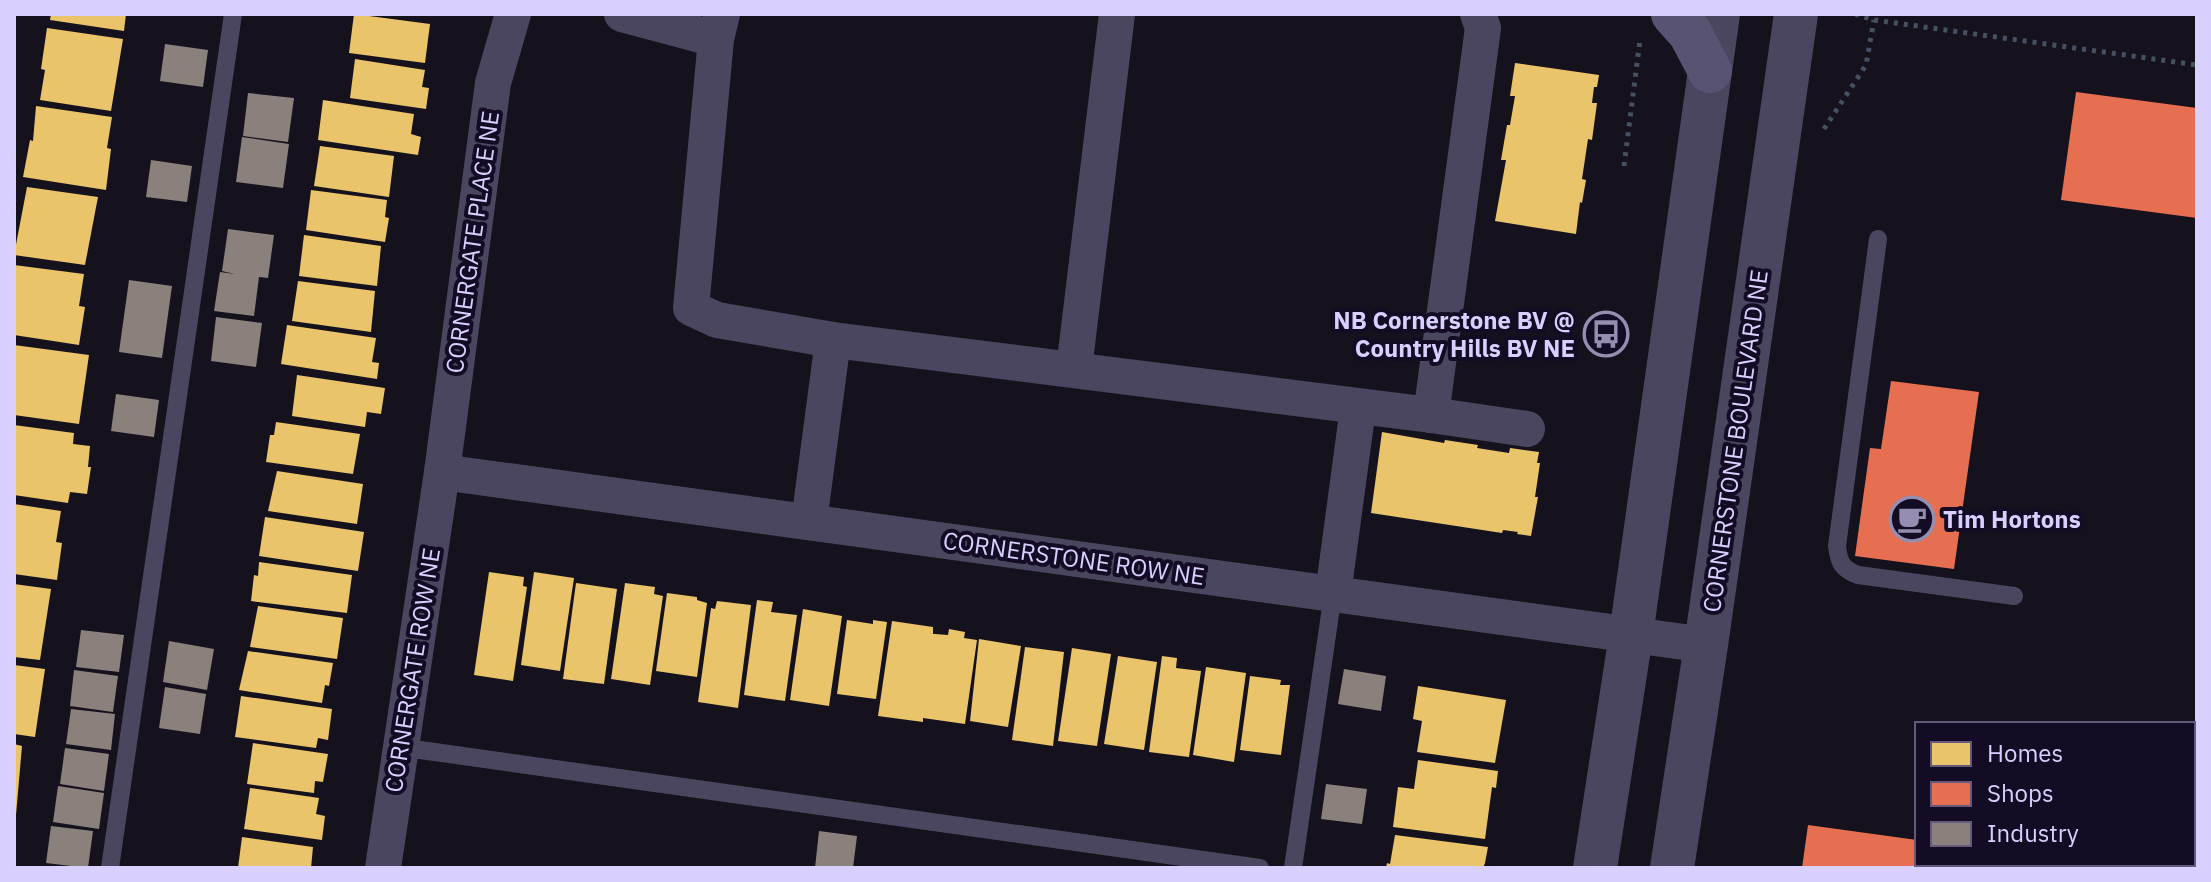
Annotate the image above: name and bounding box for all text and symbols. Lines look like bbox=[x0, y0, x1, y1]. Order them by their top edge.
street label: CORNERGATE PLACE NE bbox=[438, 109, 506, 375]
street label: CORNERSTONE BOULEVARD NE bbox=[1695, 268, 1775, 614]
place label: NB Cornerstone BV @ Country Hills BV NE bbox=[1333, 304, 1575, 364]
bus stop icon: NB Cornerstone BV @ Country Hills BV NE bbox=[1582, 310, 1630, 358]
cafe icon: Tim Hortons bbox=[1888, 495, 1936, 543]
place label: Tim Hortons bbox=[1943, 503, 2081, 535]
street label: CORNERSTONE ROW NE bbox=[941, 524, 1207, 592]
street label: CORNERGATE ROW NE bbox=[377, 545, 447, 795]
legend bbox=[1915, 722, 2195, 866]
text: Homes bbox=[1987, 737, 2063, 769]
text: Shops bbox=[1987, 777, 2054, 809]
text: Industry bbox=[1987, 817, 2079, 849]

